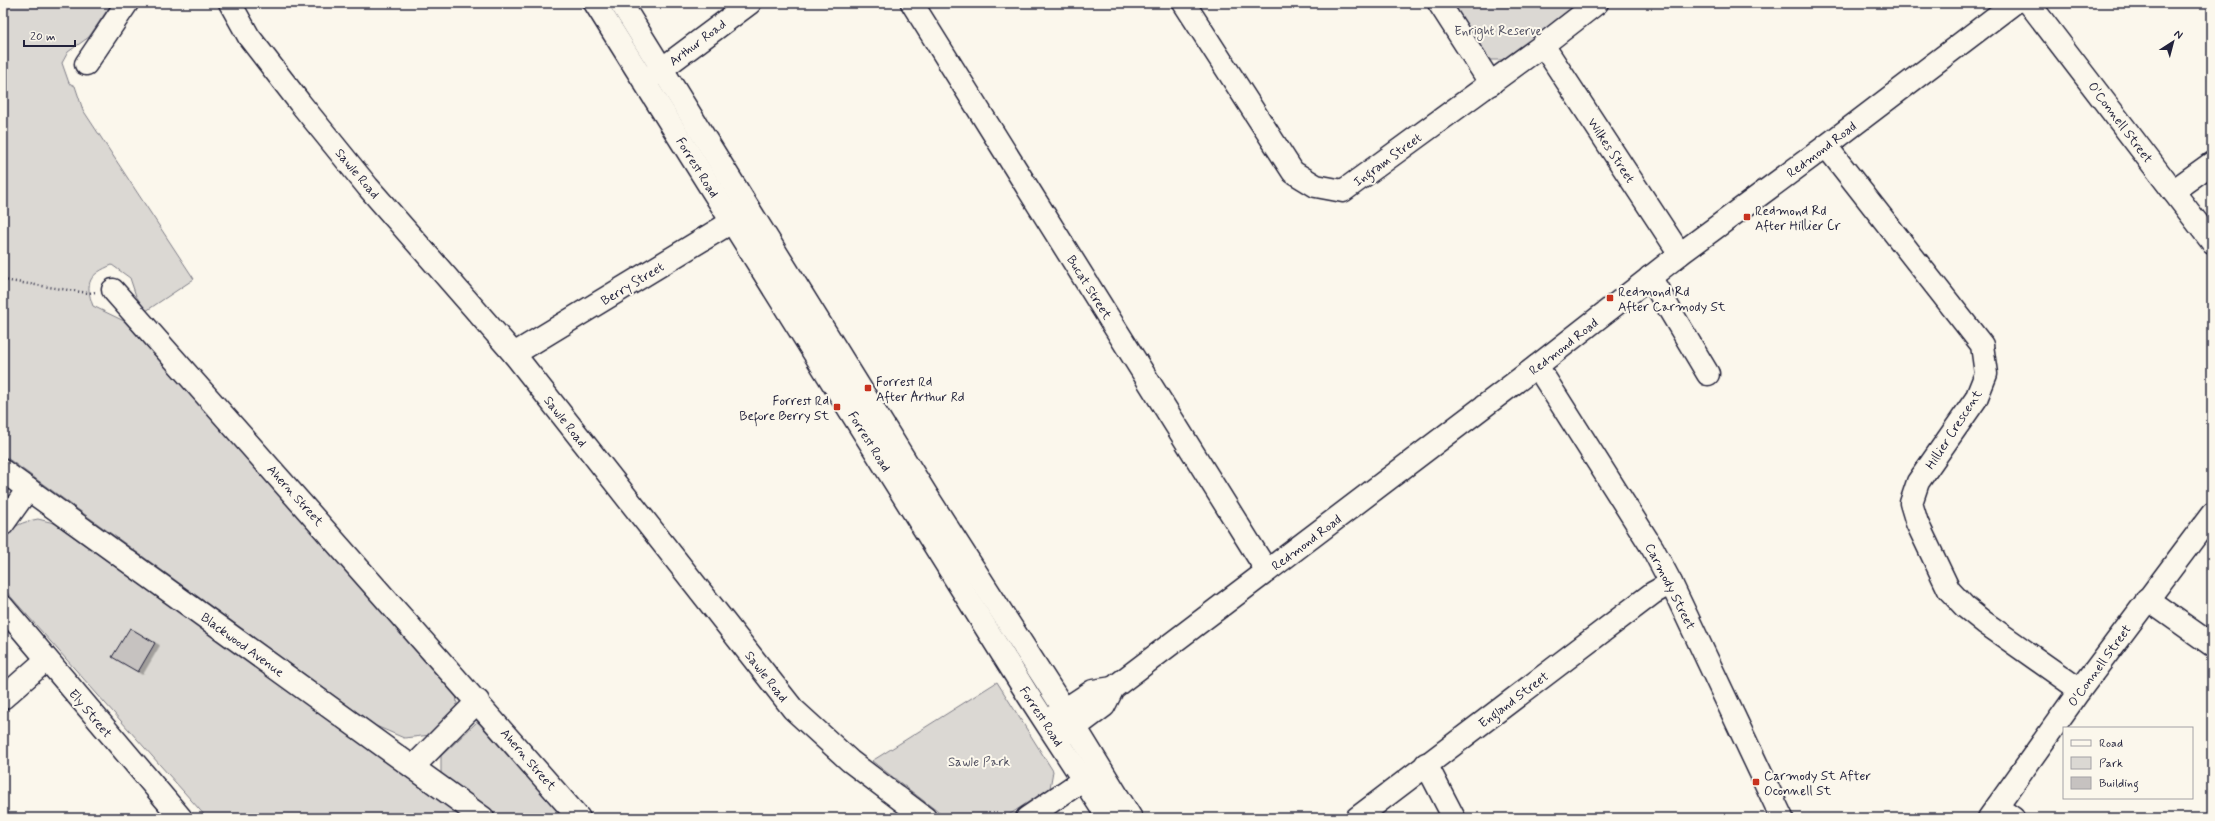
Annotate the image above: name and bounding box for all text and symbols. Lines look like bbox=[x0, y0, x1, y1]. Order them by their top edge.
street label: Arthur Road bbox=[666, 16, 730, 70]
scale bar bbox=[24, 22, 75, 48]
north arrow bbox=[2153, 22, 2193, 62]
park label: Enright Reserve bbox=[1454, 23, 1542, 41]
text: N bbox=[2171, 27, 2185, 43]
text: 20 m bbox=[30, 29, 56, 45]
street label: O'Connell Street bbox=[2084, 79, 2156, 167]
street label: Wilkes Street bbox=[1583, 115, 1638, 187]
street label: Redmond Road bbox=[1784, 118, 1860, 182]
street label: Ingram Street bbox=[1350, 130, 1427, 192]
street label: Forrest Road bbox=[671, 134, 722, 201]
street label: Sawle Road bbox=[331, 145, 383, 203]
place label: Redmond Rd After Hillier Cr bbox=[1755, 203, 1842, 235]
marker: Redmond Rd After Hillier Cr bbox=[1742, 212, 1752, 222]
street label: Bucat Street bbox=[1062, 252, 1115, 323]
street label: Berry Street bbox=[598, 259, 668, 310]
place label: Redmond Rd After Carmody St bbox=[1618, 284, 1726, 316]
marker: Redmond Rd After Carmody St bbox=[1605, 293, 1615, 303]
street label: Redmond Road bbox=[1526, 315, 1602, 380]
place label: Forrest Rd After Arthur Rd bbox=[876, 374, 965, 406]
marker: Forrest Rd After Arthur Rd bbox=[863, 383, 873, 393]
street label: Hillier Crescent bbox=[1922, 386, 1987, 473]
street label: Sawle Road bbox=[539, 393, 590, 451]
place label: Forrest Rd Before Berry St bbox=[739, 393, 829, 427]
marker: Forrest Rd Before Berry St bbox=[832, 402, 842, 412]
street label: Forrest Road bbox=[843, 408, 894, 475]
street label: Ahern Street bbox=[263, 462, 327, 530]
street label: Redmond Road bbox=[1269, 511, 1345, 575]
street label: Carmody Street bbox=[1641, 541, 1699, 633]
street label: Blackwood Avenue bbox=[197, 609, 287, 681]
street label: O'Connell Street bbox=[2065, 621, 2136, 710]
street label: Sawle Road bbox=[740, 648, 791, 706]
street label: England Street bbox=[1475, 668, 1554, 734]
street label: Forrest Road bbox=[1015, 684, 1066, 750]
street label: Ely Street bbox=[64, 686, 115, 742]
street label: Ahern Street bbox=[496, 725, 560, 795]
legend bbox=[2063, 727, 2193, 799]
text: Road bbox=[2099, 736, 2123, 752]
park label: Sawle Park bbox=[948, 754, 1011, 771]
text: Park bbox=[2099, 756, 2123, 772]
place label: Carmody St After Oconnell St bbox=[1764, 768, 1871, 800]
text: Building bbox=[2099, 776, 2139, 793]
marker: Carmody St After Oconnell St bbox=[1751, 777, 1761, 787]

